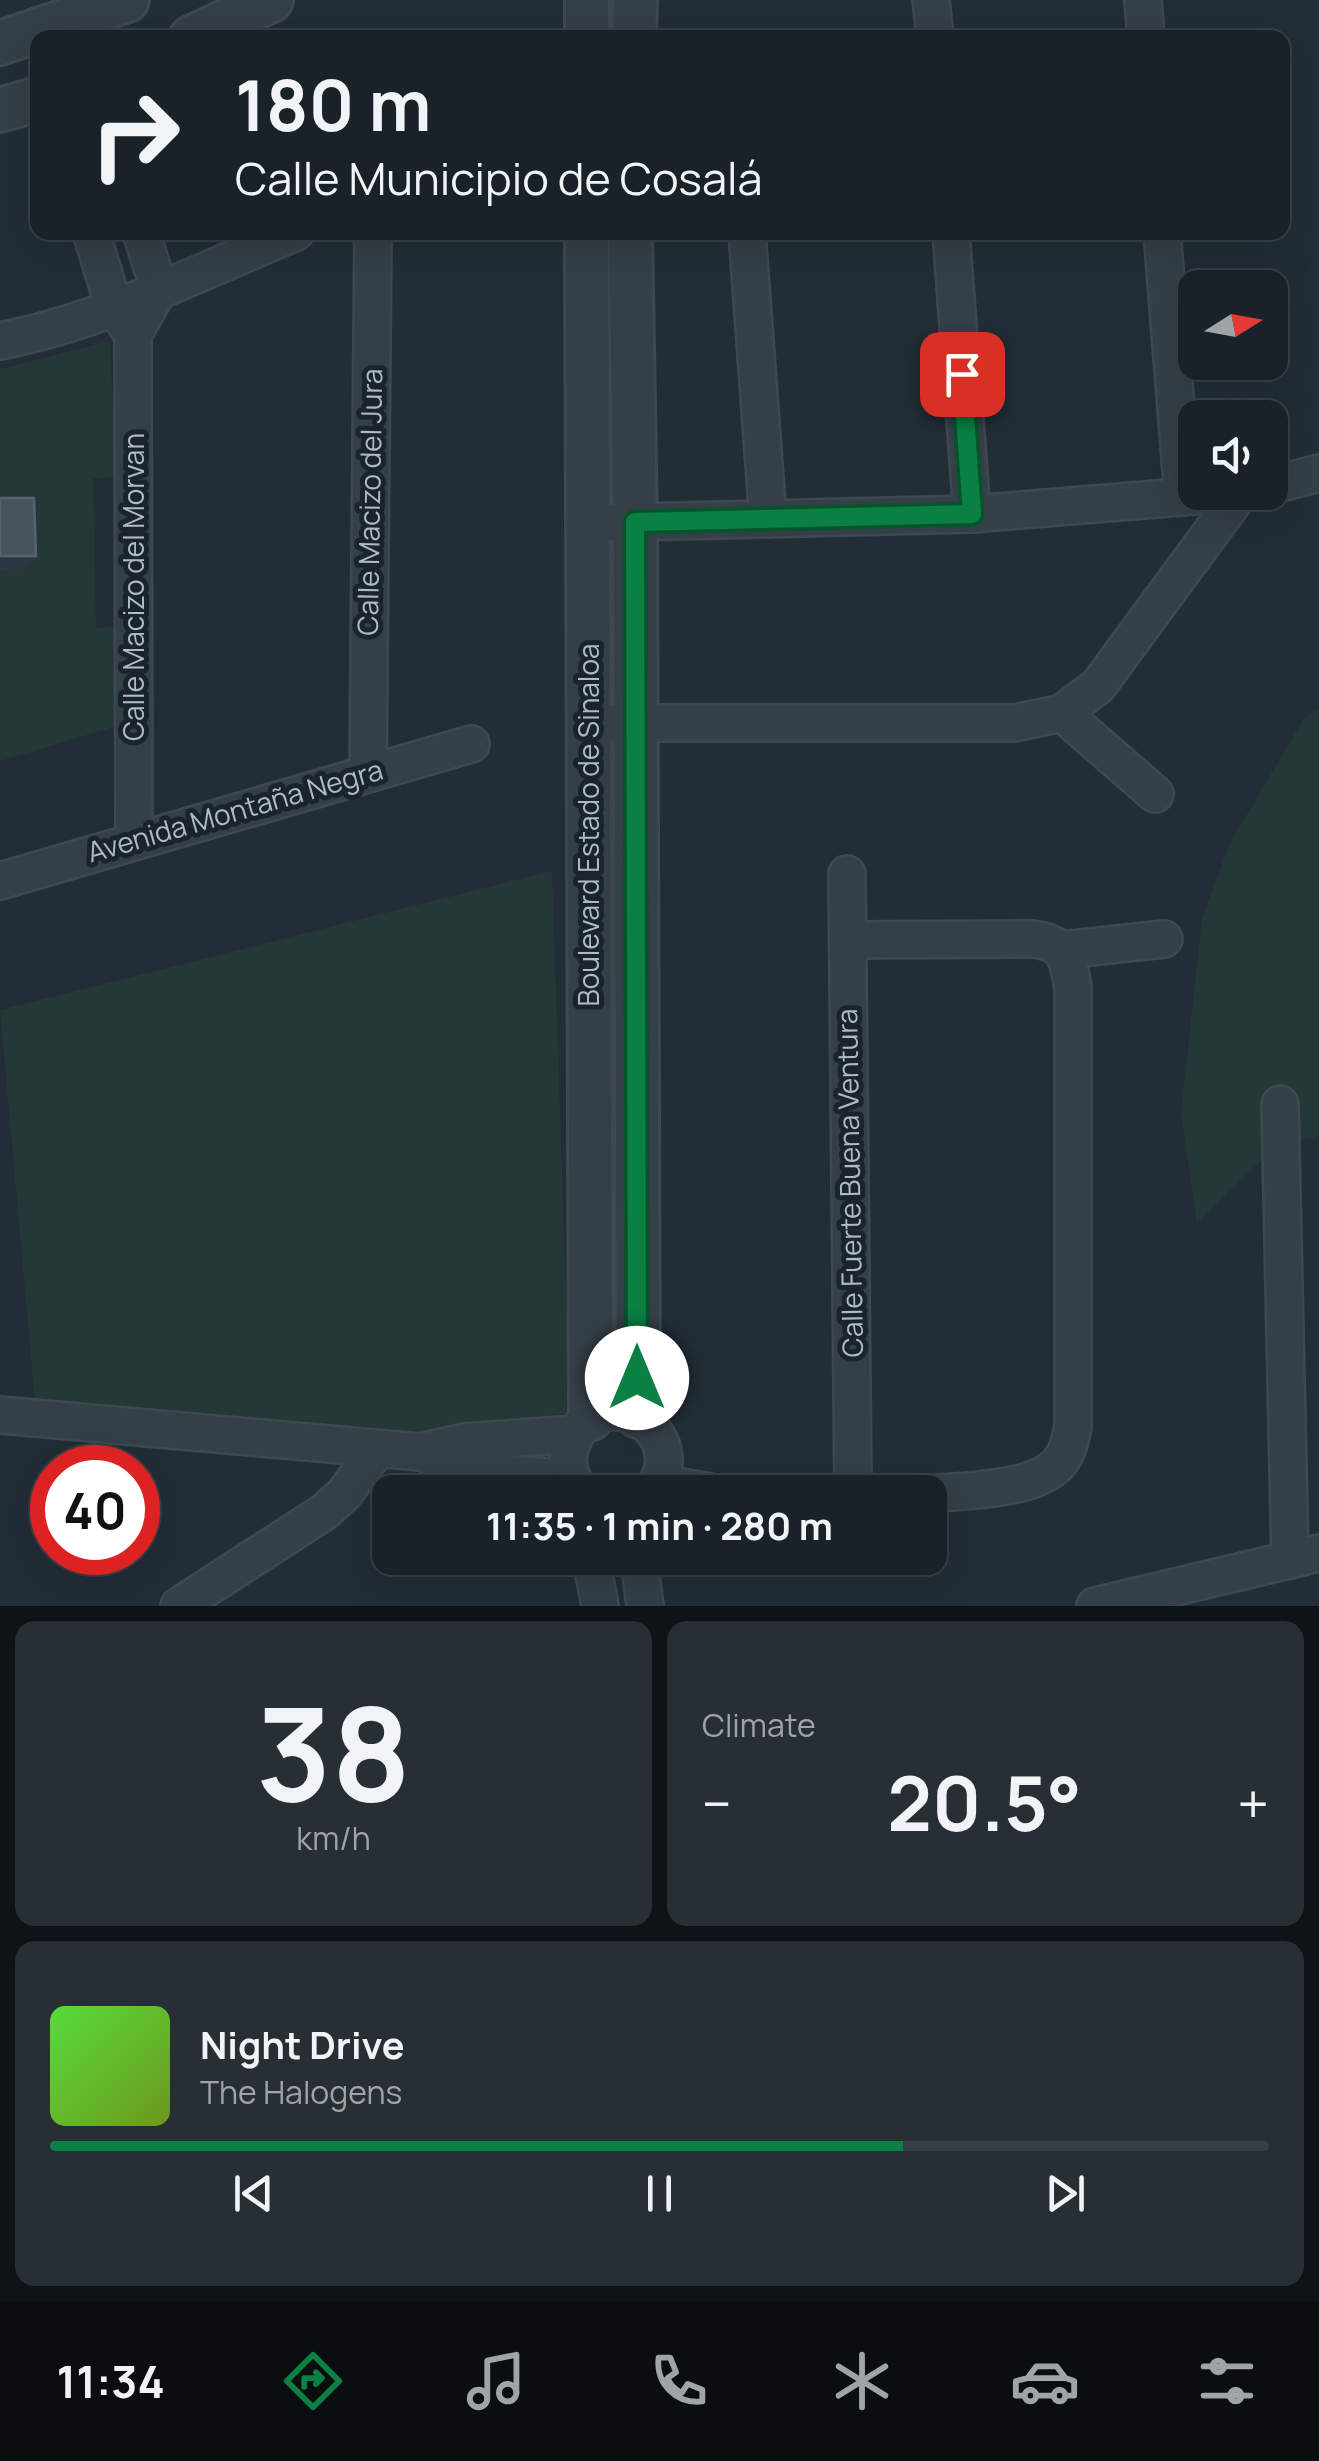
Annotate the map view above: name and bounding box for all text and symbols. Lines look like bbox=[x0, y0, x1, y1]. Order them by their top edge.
text: 180 m bbox=[235, 56, 432, 152]
icon: right bbox=[70, 70, 200, 200]
text: Calle Municipio de Cosalá bbox=[235, 147, 763, 209]
north arrow bbox=[1178, 270, 1288, 380]
map controls bbox=[1178, 270, 1288, 510]
pin bbox=[920, 332, 1005, 417]
icon: arrive bbox=[935, 347, 990, 402]
street label: Calle Macizo del Jura bbox=[348, 368, 390, 636]
button: sound bbox=[1178, 400, 1288, 510]
street label: Calle Macizo del Morvan bbox=[114, 433, 152, 741]
street label: Boulevard Estado de Sinaloa bbox=[569, 643, 607, 1007]
street label: Avenida Montaña Negra bbox=[83, 750, 387, 870]
street label: Calle Fuerte Buena Ventura bbox=[827, 1008, 871, 1358]
position arrow bbox=[585, 1326, 689, 1430]
speed limit sign: 40 bbox=[30, 1445, 160, 1575]
text: 11:35 · 1 min · 280 m bbox=[486, 1499, 833, 1551]
text: 38 bbox=[256, 1662, 411, 1840]
text: Climate bbox=[702, 1703, 816, 1747]
text: 20.5° bbox=[887, 1751, 1082, 1854]
text: − bbox=[702, 1765, 732, 1841]
text: + bbox=[1237, 1765, 1269, 1841]
text: km/h bbox=[296, 1816, 371, 1860]
text: Night Drive bbox=[200, 2018, 405, 2070]
text: The Halogens bbox=[200, 2070, 402, 2114]
icon: previous bbox=[226, 2166, 281, 2221]
icon: pause bbox=[632, 2166, 687, 2221]
icon: next bbox=[1038, 2166, 1093, 2221]
icon: directions bbox=[278, 2346, 348, 2416]
icon: music bbox=[461, 2346, 531, 2416]
icon: phone bbox=[644, 2346, 714, 2416]
icon: climate bbox=[827, 2346, 897, 2416]
icon: car bbox=[1010, 2346, 1080, 2416]
icon: filters bbox=[1192, 2346, 1262, 2416]
text: 11:34 bbox=[56, 2350, 165, 2412]

